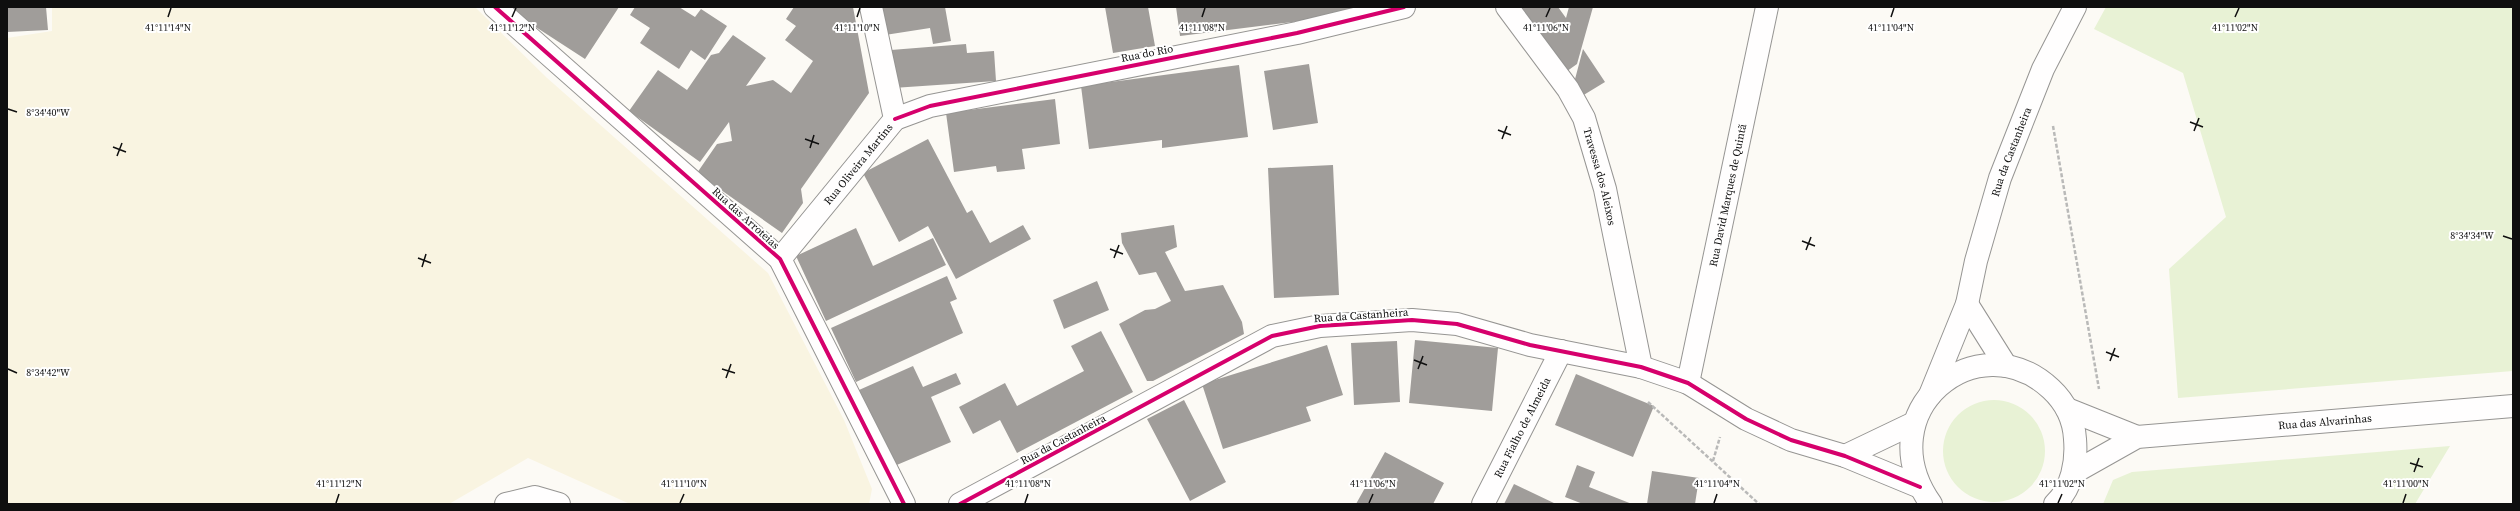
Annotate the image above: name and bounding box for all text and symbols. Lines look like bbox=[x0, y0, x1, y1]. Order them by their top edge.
text: 41°11'14"N bbox=[145, 21, 191, 34]
text: 41°11'12"N bbox=[489, 21, 535, 34]
text: 41°11'10"N bbox=[834, 21, 880, 34]
text: 41°11'08"N bbox=[1179, 21, 1225, 34]
text: 41°11'06"N bbox=[1523, 21, 1569, 34]
text: 41°11'04"N bbox=[1868, 21, 1914, 34]
text: 41°11'02"N bbox=[2212, 21, 2258, 34]
street label: Rua do Rio bbox=[1120, 41, 1175, 66]
street label: Rua da Castanheira bbox=[1988, 105, 2035, 198]
text: 8°34'40"W bbox=[26, 106, 70, 119]
street label: Rua Oliveira Martins bbox=[821, 120, 897, 208]
street label: Rua David Marques de Quintã bbox=[1706, 122, 1750, 268]
street label: Travessa dos Aleixos bbox=[1579, 126, 1619, 227]
street label: Rua das Arroteias bbox=[709, 184, 783, 253]
text: 8°34'34"W bbox=[2450, 229, 2494, 242]
street label: Rua da Castanheira bbox=[1313, 305, 1409, 326]
text: 8°34'42"W bbox=[26, 366, 70, 379]
street label: Rua Fialho de Almeida bbox=[1491, 374, 1555, 480]
street label: Rua da Castanheira bbox=[1018, 410, 1109, 468]
street label: Rua das Alvarinhas bbox=[2278, 411, 2373, 433]
text: 41°11'12"N bbox=[316, 477, 362, 490]
text: 41°11'10"N bbox=[661, 477, 707, 490]
text: 41°11'08"N bbox=[1005, 477, 1051, 490]
text: 41°11'06"N bbox=[1350, 477, 1396, 490]
text: 41°11'04"N bbox=[1694, 477, 1740, 490]
text: 41°11'02"N bbox=[2039, 477, 2085, 490]
text: 41°11'00"N bbox=[2383, 477, 2429, 490]

